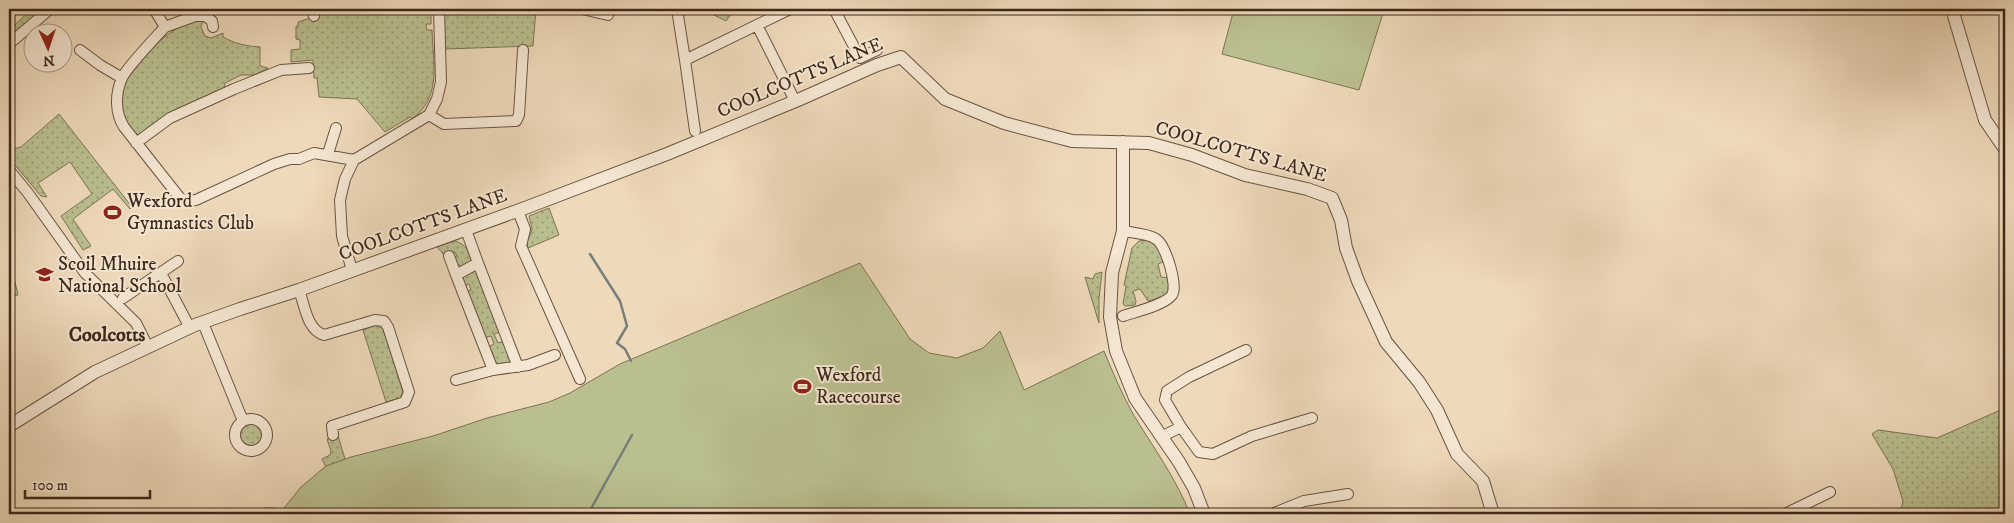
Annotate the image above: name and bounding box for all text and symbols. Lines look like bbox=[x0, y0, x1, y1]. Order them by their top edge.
north arrow bbox=[22, 22, 72, 72]
street label: COOLCOTTS LANE bbox=[714, 33, 886, 123]
text: N bbox=[42, 51, 55, 69]
street label: COOLCOTTS LANE bbox=[1153, 116, 1329, 188]
street label: COOLCOTTS LANE bbox=[336, 184, 510, 266]
place label: Wexford Gymnastics Club bbox=[126, 190, 254, 235]
sports icon: Wexford Gymnastics Club bbox=[103, 202, 123, 222]
place label: Scoil Mhuire National School bbox=[58, 253, 182, 298]
school or university icon: Scoil Mhuire National School bbox=[34, 265, 54, 285]
district label: Coolcotts bbox=[69, 323, 146, 348]
place label: Wexford Racecourse bbox=[815, 364, 901, 409]
sports icon: Wexford Racecourse bbox=[792, 376, 812, 396]
scale bar bbox=[25, 468, 150, 500]
text: 100 m bbox=[32, 476, 68, 495]

